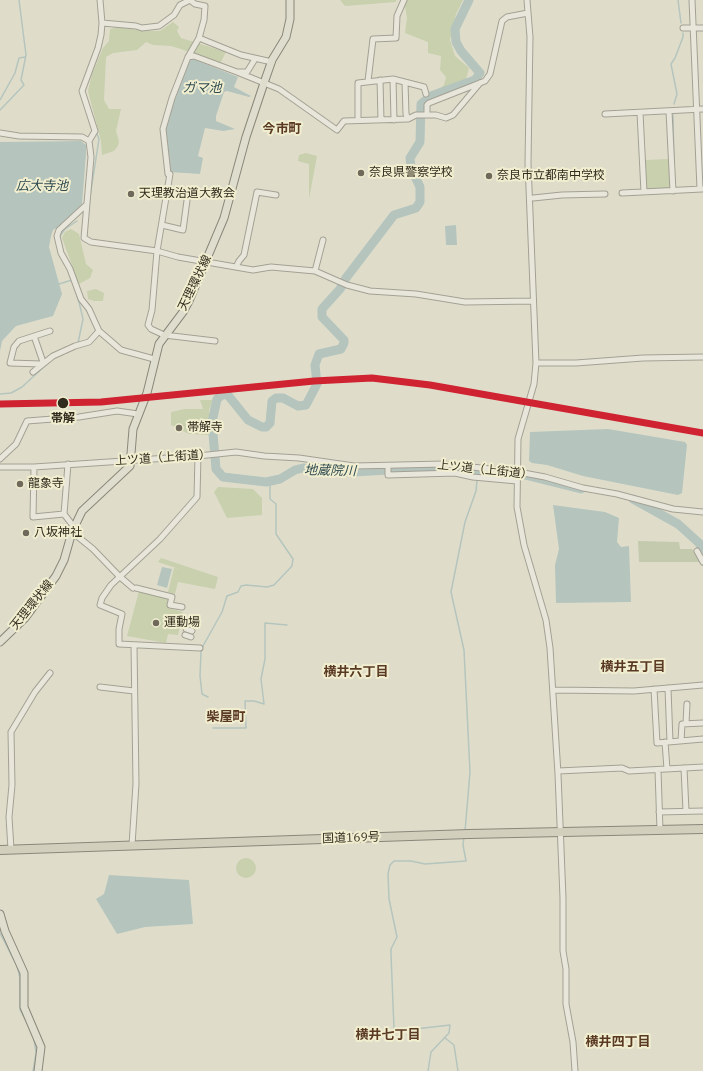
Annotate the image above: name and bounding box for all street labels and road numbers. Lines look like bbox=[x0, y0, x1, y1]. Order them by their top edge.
street label: 天理環状線 bbox=[175, 253, 215, 313]
street label: 上ツ道（上街道） bbox=[115, 447, 211, 469]
street label: 上ツ道（上街道） bbox=[437, 458, 533, 482]
street label: 天理環状線 bbox=[8, 577, 56, 633]
street label: 国道169号 bbox=[322, 830, 380, 846]

